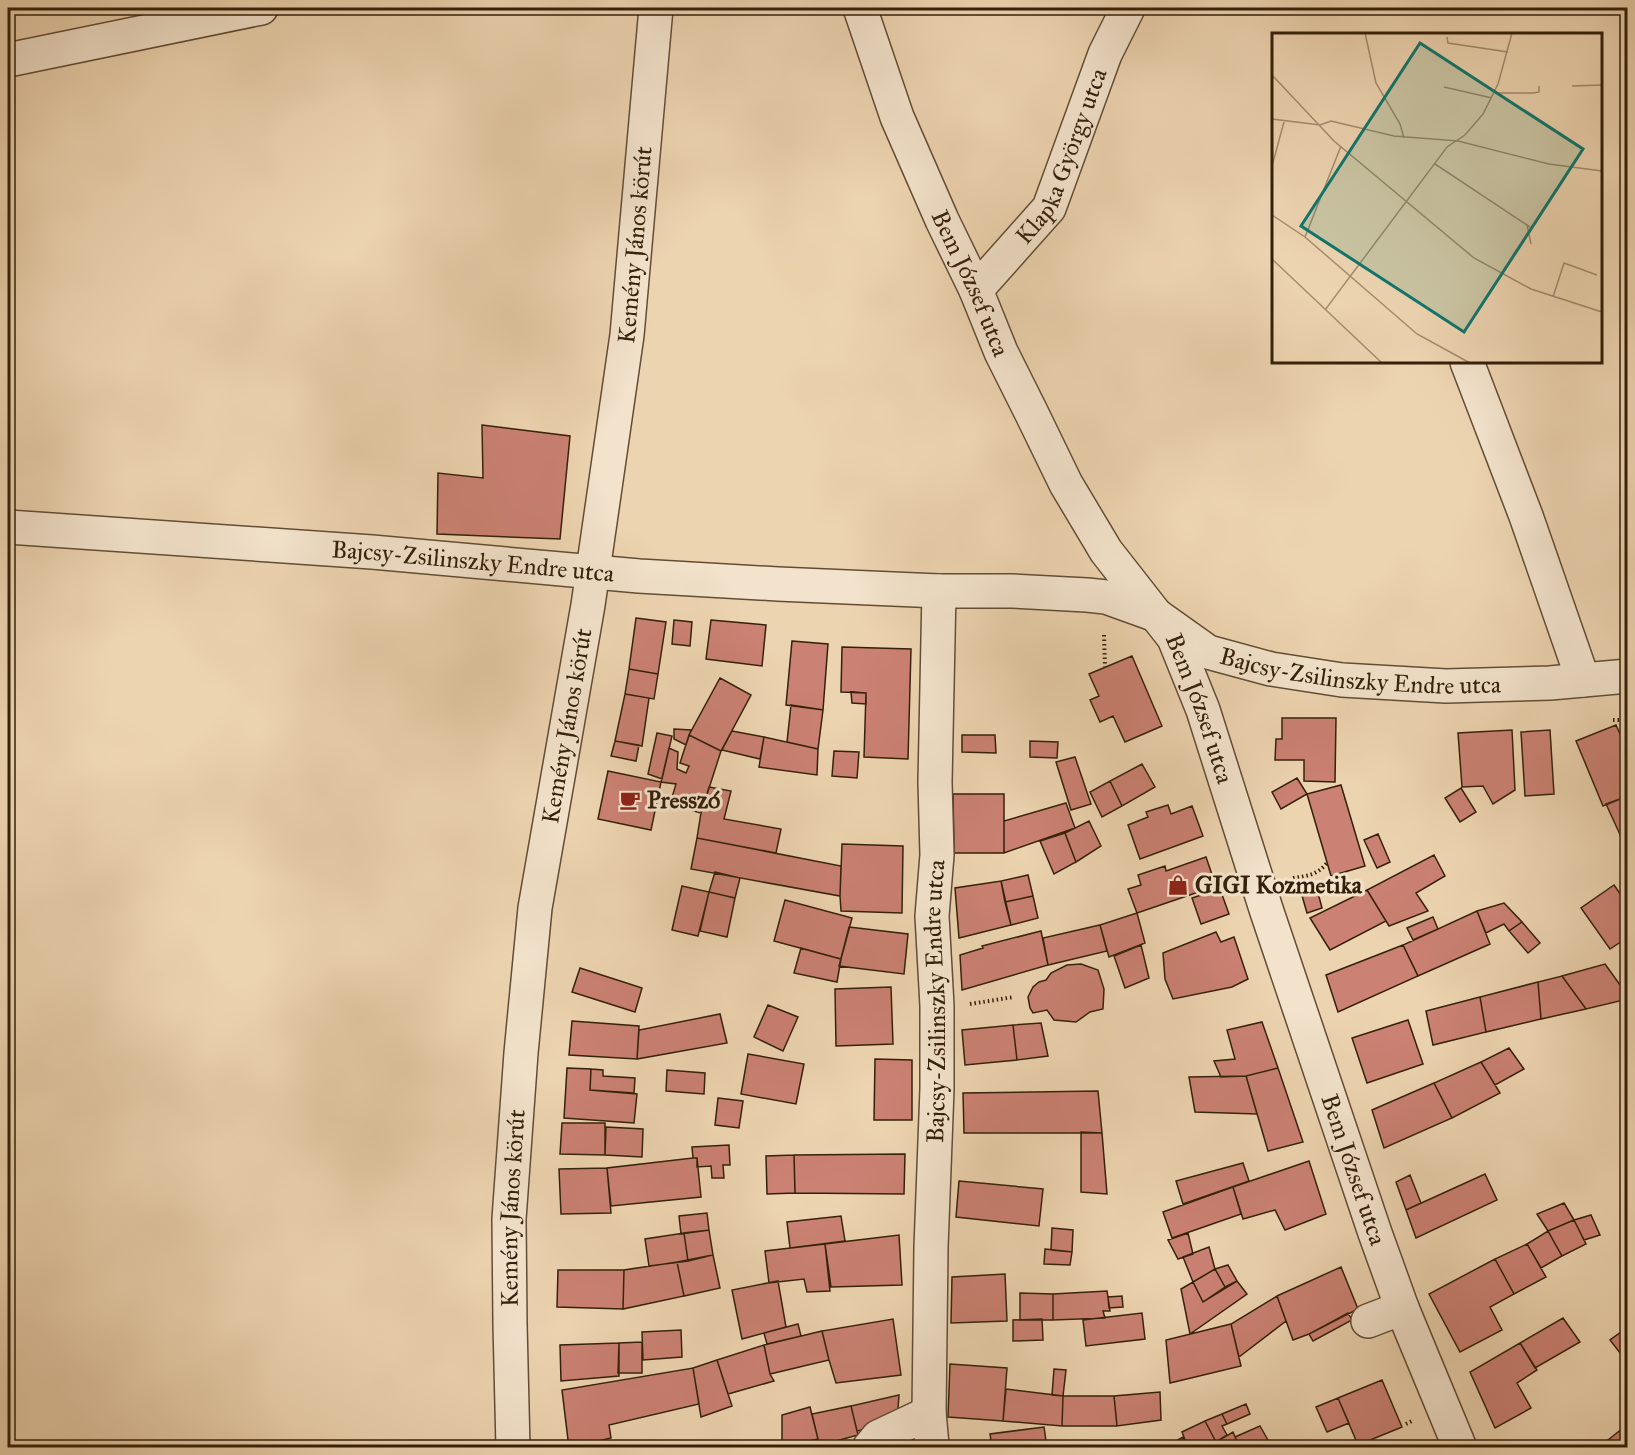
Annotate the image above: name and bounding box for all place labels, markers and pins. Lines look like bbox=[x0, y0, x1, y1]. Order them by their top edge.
place label: Presszó bbox=[647, 785, 720, 815]
cafe icon: Presszó bbox=[618, 788, 642, 812]
place label: GIGI Kozmetika bbox=[1195, 870, 1363, 900]
shop icon: GIGI Kozmetika bbox=[1166, 873, 1190, 897]

